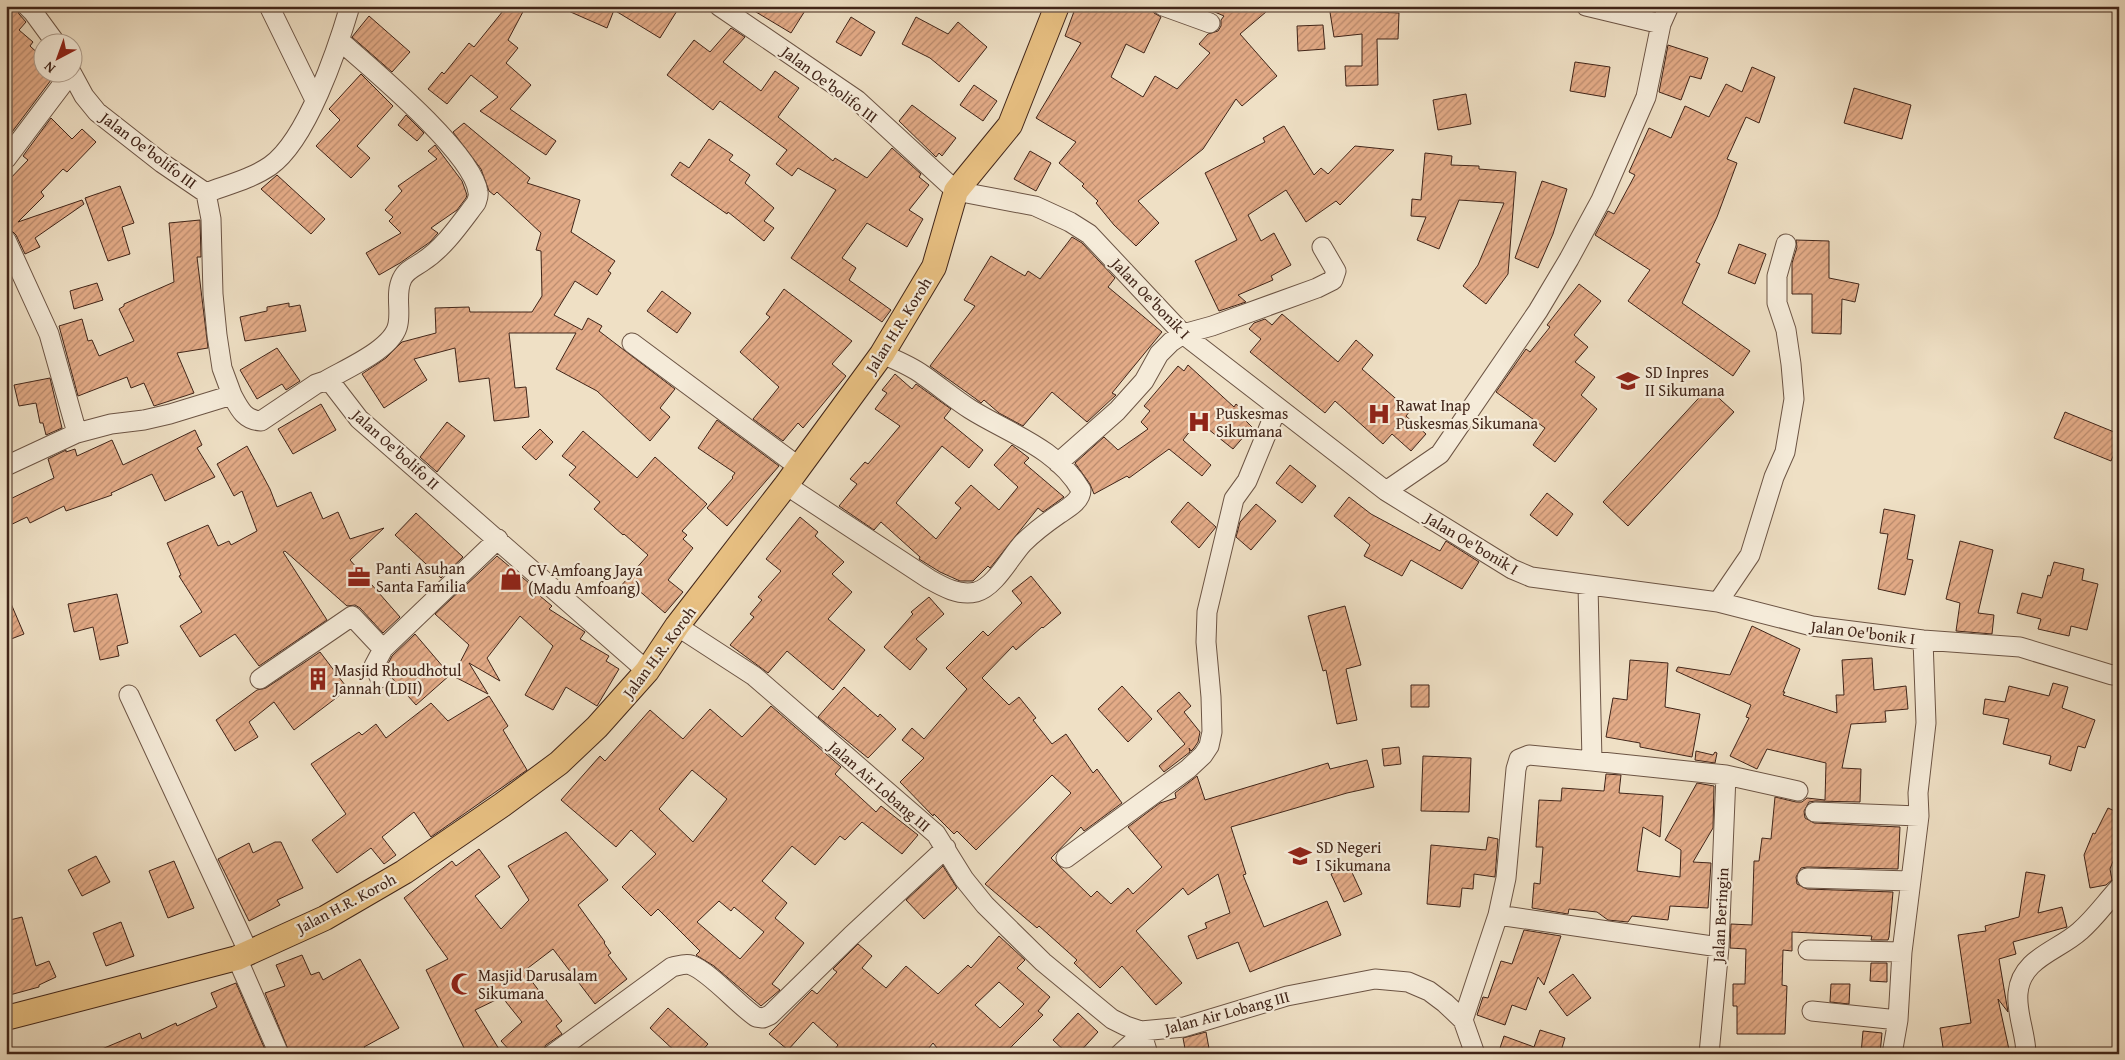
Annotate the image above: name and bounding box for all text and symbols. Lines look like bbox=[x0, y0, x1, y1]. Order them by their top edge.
north arrow bbox=[32, 32, 82, 82]
street label: Jalan Oe'bolifo III bbox=[775, 38, 883, 128]
text: N bbox=[39, 57, 60, 78]
street label: Jalan Oe'bolifo III bbox=[94, 104, 202, 194]
street label: Jalan Oe'bonik I bbox=[1105, 250, 1196, 344]
street label: Jalan H.R. Koroh bbox=[858, 272, 937, 379]
place label: SD Inpres II Sikumana bbox=[1645, 360, 1725, 402]
school or university icon: SD Inpres II Sikumana bbox=[1615, 368, 1641, 394]
place label: Rawat Inap Puskesmas Sikumana bbox=[1396, 393, 1538, 435]
place label: Puskesmas Sikumana bbox=[1216, 401, 1288, 443]
hospital icon: Rawat Inap Puskesmas Sikumana bbox=[1366, 401, 1392, 427]
street label: Jalan Oe'bolifo II bbox=[345, 402, 445, 495]
hospital icon: Puskesmas Sikumana bbox=[1186, 409, 1212, 435]
street label: Jalan Oe'bonik I bbox=[1419, 505, 1523, 580]
place label: Panti Asuhan Santa Familia bbox=[376, 556, 466, 598]
place label: CV Amfoang Jaya (Madu Amfoang) bbox=[528, 558, 643, 600]
office icon: Panti Asuhan Santa Familia bbox=[346, 564, 372, 590]
shop icon: CV Amfoang Jaya (Madu Amfoang) bbox=[498, 566, 524, 592]
street label: Jalan H.R. Koroh bbox=[615, 601, 702, 705]
street label: Jalan Oe'bonik I bbox=[1807, 613, 1917, 650]
place label: Masjid Rhoudhotul Jannah (LDII) bbox=[332, 658, 462, 700]
building icon: Masjid Rhoudhotul Jannah (LDII) bbox=[305, 666, 331, 692]
street label: Jalan Air Lobang III bbox=[822, 733, 936, 837]
place label: SD Negeri I Sikumana bbox=[1316, 835, 1391, 877]
school or university icon: SD Negeri I Sikumana bbox=[1287, 843, 1313, 869]
street label: Jalan H.R. Koroh bbox=[290, 867, 400, 940]
street label: Jalan Beringin bbox=[1705, 867, 1734, 965]
place label: Masjid Darusalam Sikumana bbox=[478, 963, 597, 1005]
mosque icon: Masjid Darusalam Sikumana bbox=[449, 971, 475, 997]
street label: Jalan Air Lobang III bbox=[1160, 984, 1292, 1041]

